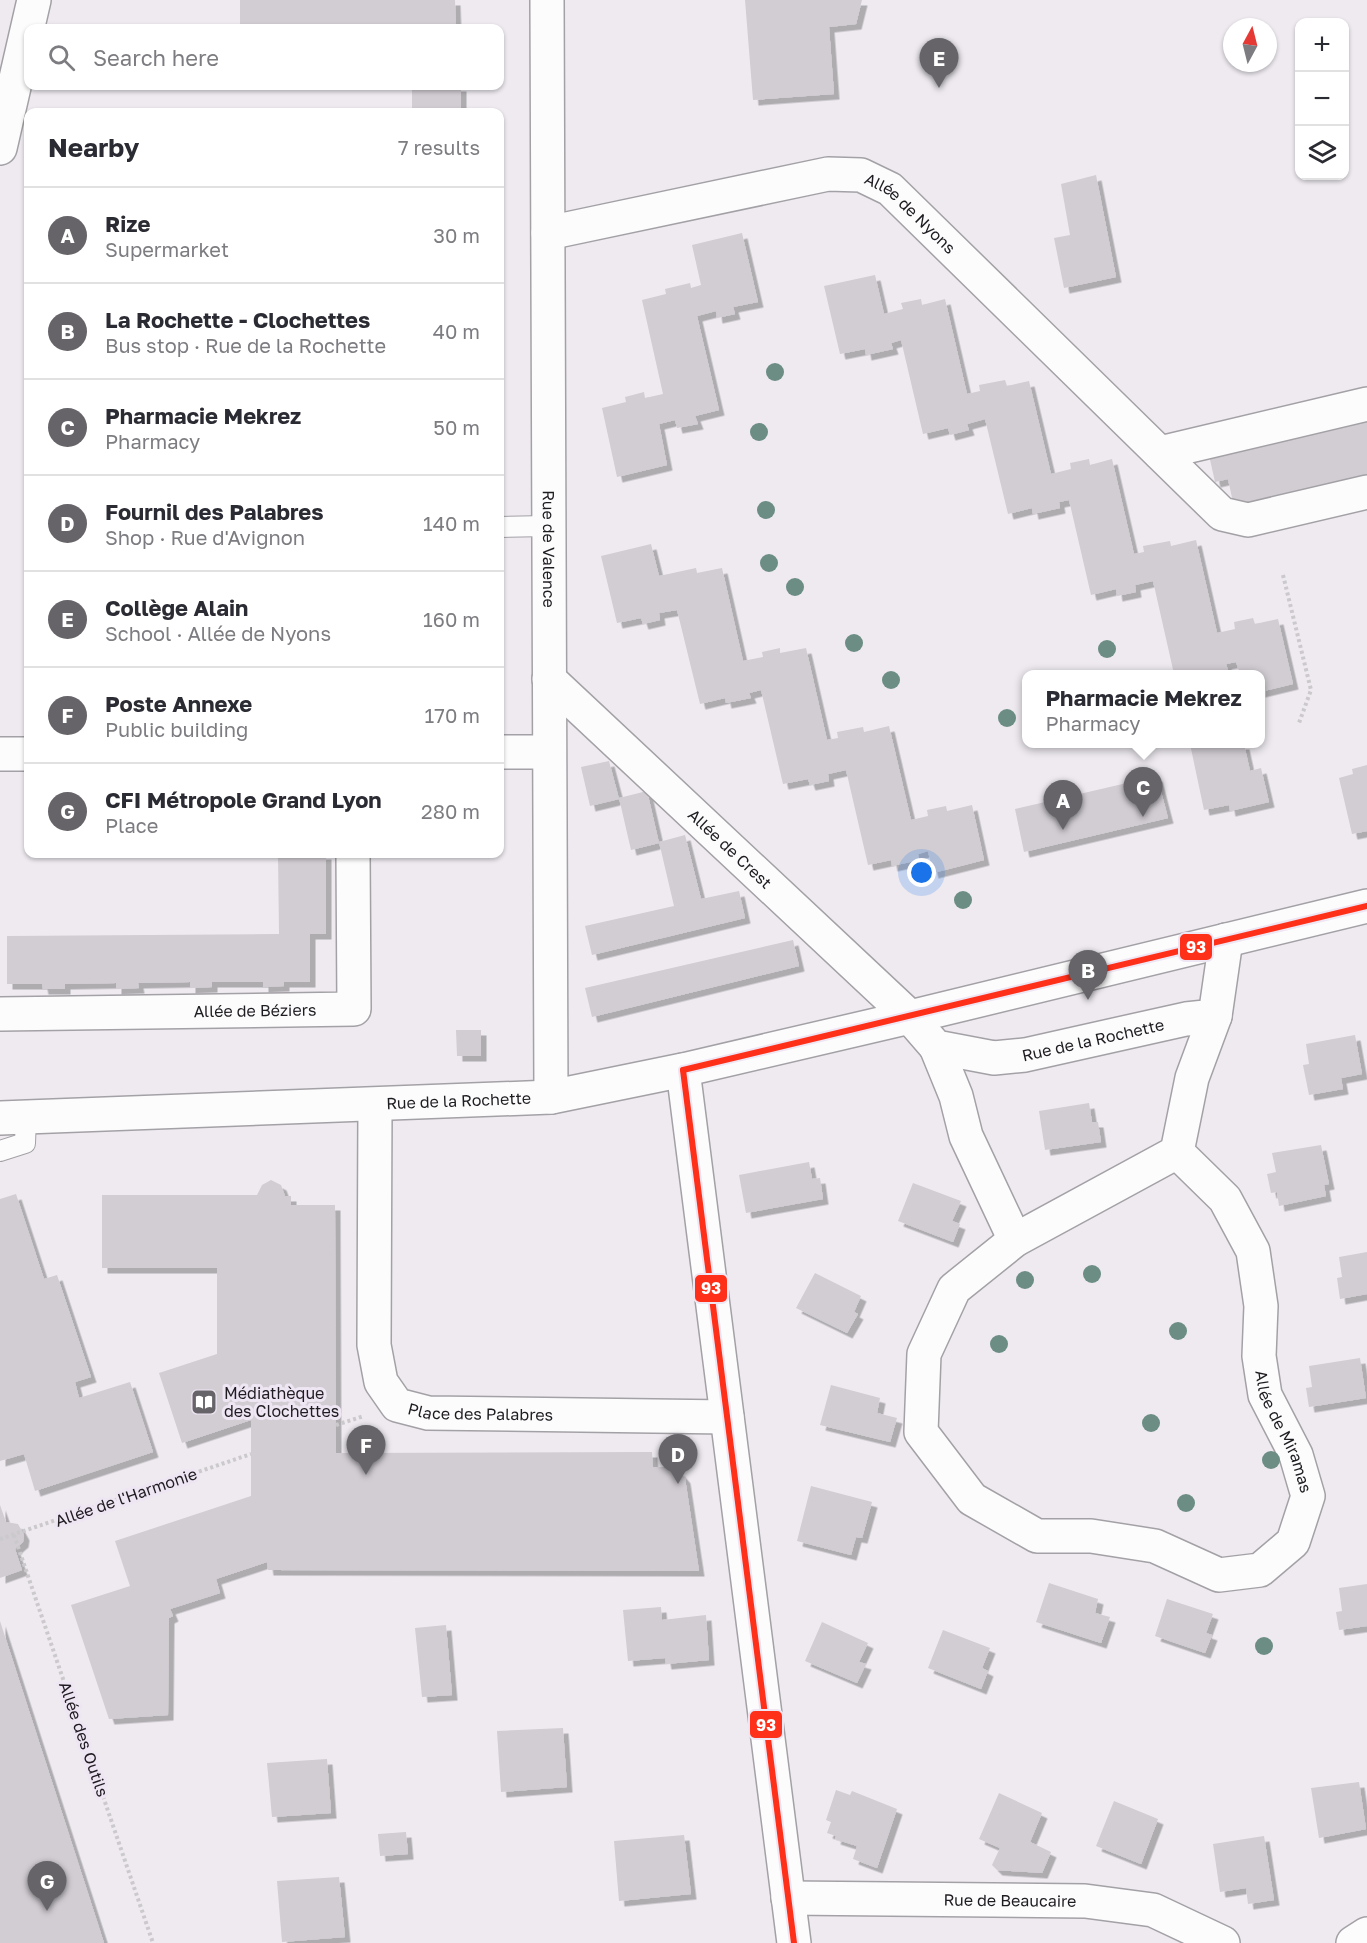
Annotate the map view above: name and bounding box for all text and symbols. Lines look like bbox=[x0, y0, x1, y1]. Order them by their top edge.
north arrow bbox=[1223, 18, 1277, 72]
map controls bbox=[1295, 18, 1349, 180]
button: + bbox=[1295, 18, 1349, 72]
search box bbox=[24, 24, 504, 90]
pin: E bbox=[920, 38, 958, 88]
icon: search bbox=[45, 41, 78, 74]
text: Search here bbox=[93, 44, 219, 71]
button: − bbox=[1295, 72, 1349, 126]
button: layers bbox=[1295, 126, 1349, 180]
text: Nearby bbox=[48, 132, 139, 163]
text: 7 results bbox=[398, 135, 480, 159]
street label: Allée de Nyons bbox=[861, 168, 960, 258]
text: Rize bbox=[105, 210, 150, 237]
text: A bbox=[60, 223, 75, 247]
text: 30 m bbox=[433, 223, 480, 247]
text: Supermarket bbox=[105, 237, 229, 261]
text: La Rochette - Clochettes bbox=[105, 306, 370, 333]
text: B bbox=[60, 319, 75, 343]
text: 40 m bbox=[433, 319, 480, 343]
text: Bus stop · Rue de la Rochette bbox=[105, 333, 386, 357]
text: Pharmacie Mekrez bbox=[105, 402, 301, 429]
text: C bbox=[60, 415, 75, 439]
text: 50 m bbox=[433, 415, 480, 439]
text: Pharmacy bbox=[105, 429, 200, 453]
street label: Rue de Valence bbox=[539, 490, 559, 608]
text: Fournil des Palabres bbox=[105, 498, 324, 525]
text: D bbox=[60, 511, 75, 535]
text: 140 m bbox=[423, 511, 480, 535]
text: Shop · Rue d'Avignon bbox=[105, 525, 305, 549]
text: Collège Alain bbox=[105, 594, 248, 621]
text: E bbox=[61, 607, 74, 631]
text: 160 m bbox=[423, 607, 480, 631]
text: School · Allée de Nyons bbox=[105, 621, 331, 645]
popup bbox=[1022, 670, 1265, 748]
text: Pharmacie Mekrez bbox=[1045, 684, 1242, 711]
text: Poste Annexe bbox=[105, 690, 252, 717]
text: F bbox=[62, 703, 73, 727]
text: 170 m bbox=[425, 703, 480, 727]
text: Pharmacy bbox=[1045, 711, 1141, 735]
text: Public building bbox=[105, 717, 248, 741]
pin: C bbox=[1124, 768, 1162, 817]
pin: A bbox=[1044, 780, 1082, 830]
text: CFI Métropole Grand Lyon bbox=[105, 786, 382, 813]
text: G bbox=[60, 799, 75, 823]
text: 280 m bbox=[421, 799, 480, 823]
street label: Allée de Crest bbox=[684, 805, 776, 892]
text: Place bbox=[105, 813, 158, 837]
your location bbox=[907, 858, 936, 887]
line badge: 93 bbox=[1179, 933, 1213, 961]
text: 93 bbox=[1186, 937, 1206, 957]
pin: B bbox=[1068, 950, 1108, 1000]
street label: Allée de Béziers bbox=[193, 1000, 316, 1021]
street label: Rue de la Rochette bbox=[1020, 1014, 1166, 1065]
street label: Rue de la Rochette bbox=[386, 1088, 532, 1113]
line badge: 93 bbox=[694, 1274, 728, 1303]
text: 93 bbox=[701, 1278, 721, 1298]
street label: Allée de Miramas bbox=[1251, 1369, 1316, 1495]
place label: Médiathèque des Clochettes bbox=[224, 1383, 339, 1421]
library icon: Médiathèque des Clochettes bbox=[189, 1387, 219, 1417]
street label: Place des Palabres bbox=[406, 1398, 553, 1425]
pin: F bbox=[346, 1426, 386, 1475]
pin: D bbox=[658, 1434, 698, 1484]
street label: Allée de l'Harmonie bbox=[52, 1463, 200, 1531]
street label: Allée des Outils bbox=[55, 1679, 113, 1799]
line badge: 93 bbox=[749, 1710, 783, 1739]
text: 93 bbox=[756, 1715, 776, 1735]
pin: G bbox=[28, 1862, 66, 1911]
street label: Rue de Beaucaire bbox=[943, 1890, 1077, 1911]

